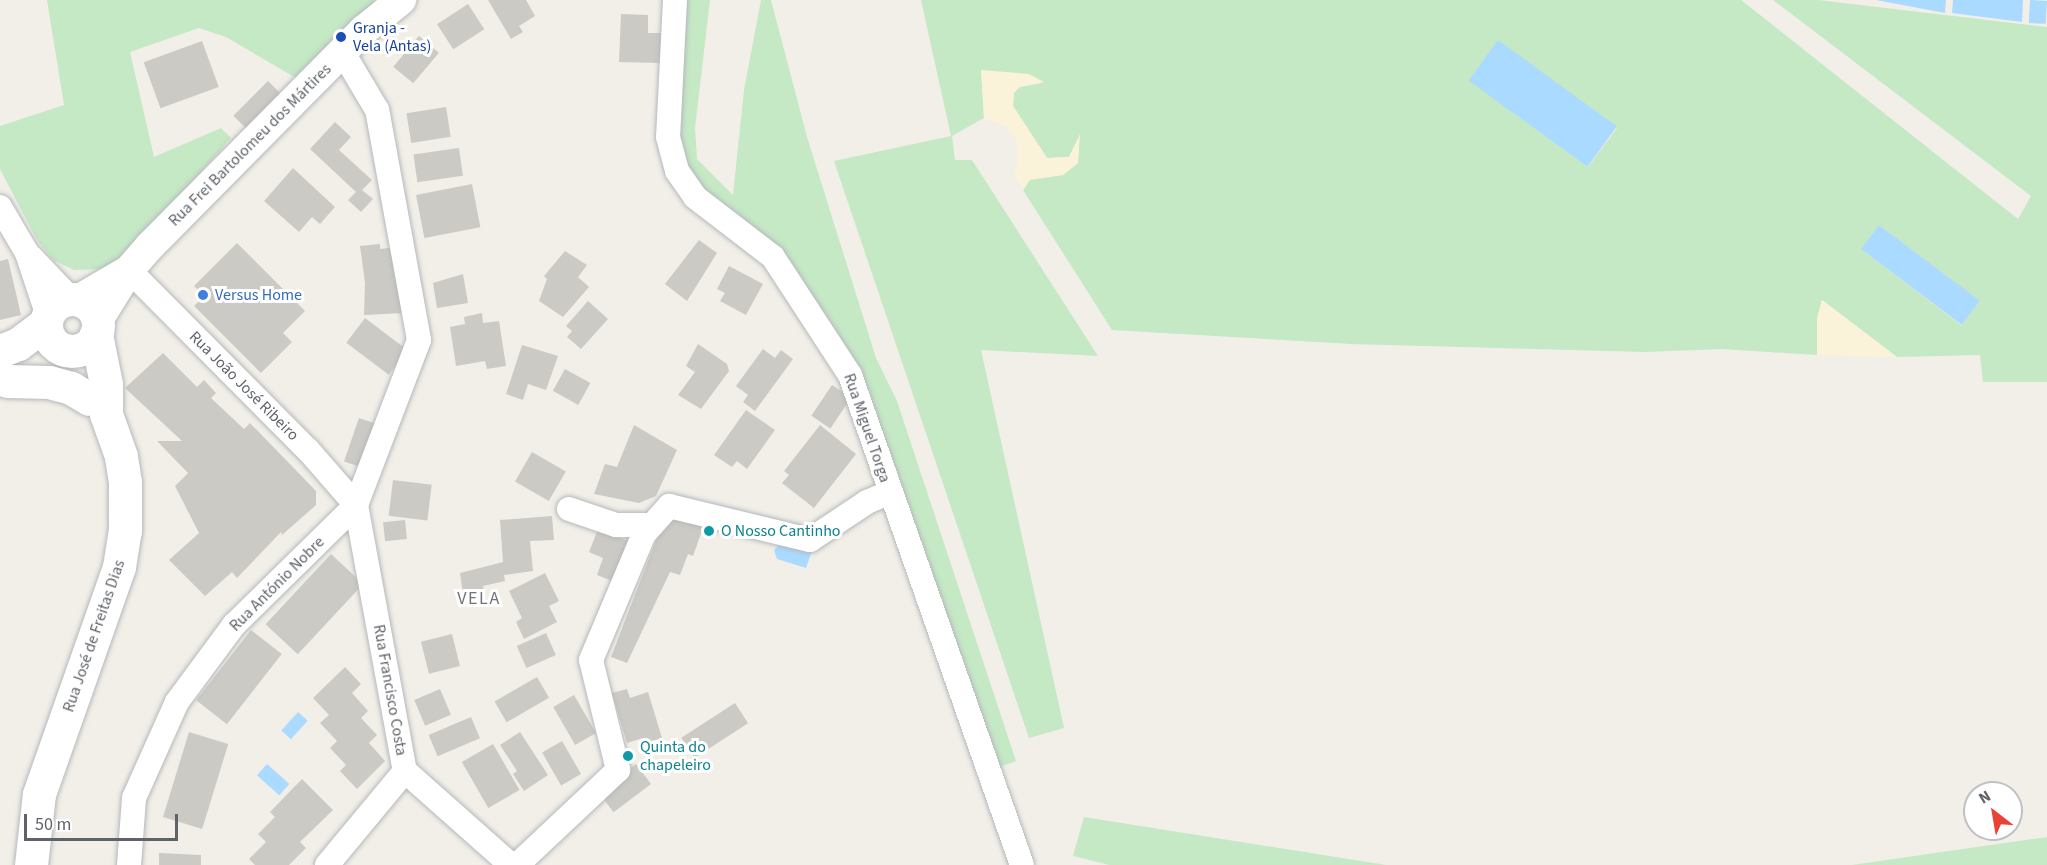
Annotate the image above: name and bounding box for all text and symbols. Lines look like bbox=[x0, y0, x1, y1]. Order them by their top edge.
place label: Granja - Vela (Antas) bbox=[353, 18, 431, 56]
marker: Granja - Vela (Antas) bbox=[334, 30, 348, 44]
street label: Rua Frei Bartolomeu dos Mártires bbox=[165, 60, 335, 230]
place label: Versus Home bbox=[215, 285, 302, 305]
marker: Versus Home bbox=[196, 288, 210, 302]
street label: Rua João José Ribeiro bbox=[185, 327, 303, 445]
street label: Rua Miguel Torga bbox=[839, 371, 895, 485]
place label: O Nosso Cantinho bbox=[721, 521, 841, 541]
marker: O Nosso Cantinho bbox=[702, 524, 716, 538]
street label: Rua António Nobre bbox=[226, 533, 328, 635]
street label: Rua José de Freitas Dias bbox=[59, 557, 129, 715]
district label: VELA bbox=[457, 588, 501, 610]
street label: Rua Francisco Costa bbox=[369, 623, 411, 757]
place label: Quinta do chapeleiro bbox=[640, 737, 711, 775]
marker: Quinta do chapeleiro bbox=[621, 749, 635, 763]
north arrow bbox=[1963, 781, 2023, 841]
text: N bbox=[1975, 785, 1995, 809]
scale bar bbox=[27, 802, 182, 840]
text: 50 m bbox=[35, 812, 71, 837]

